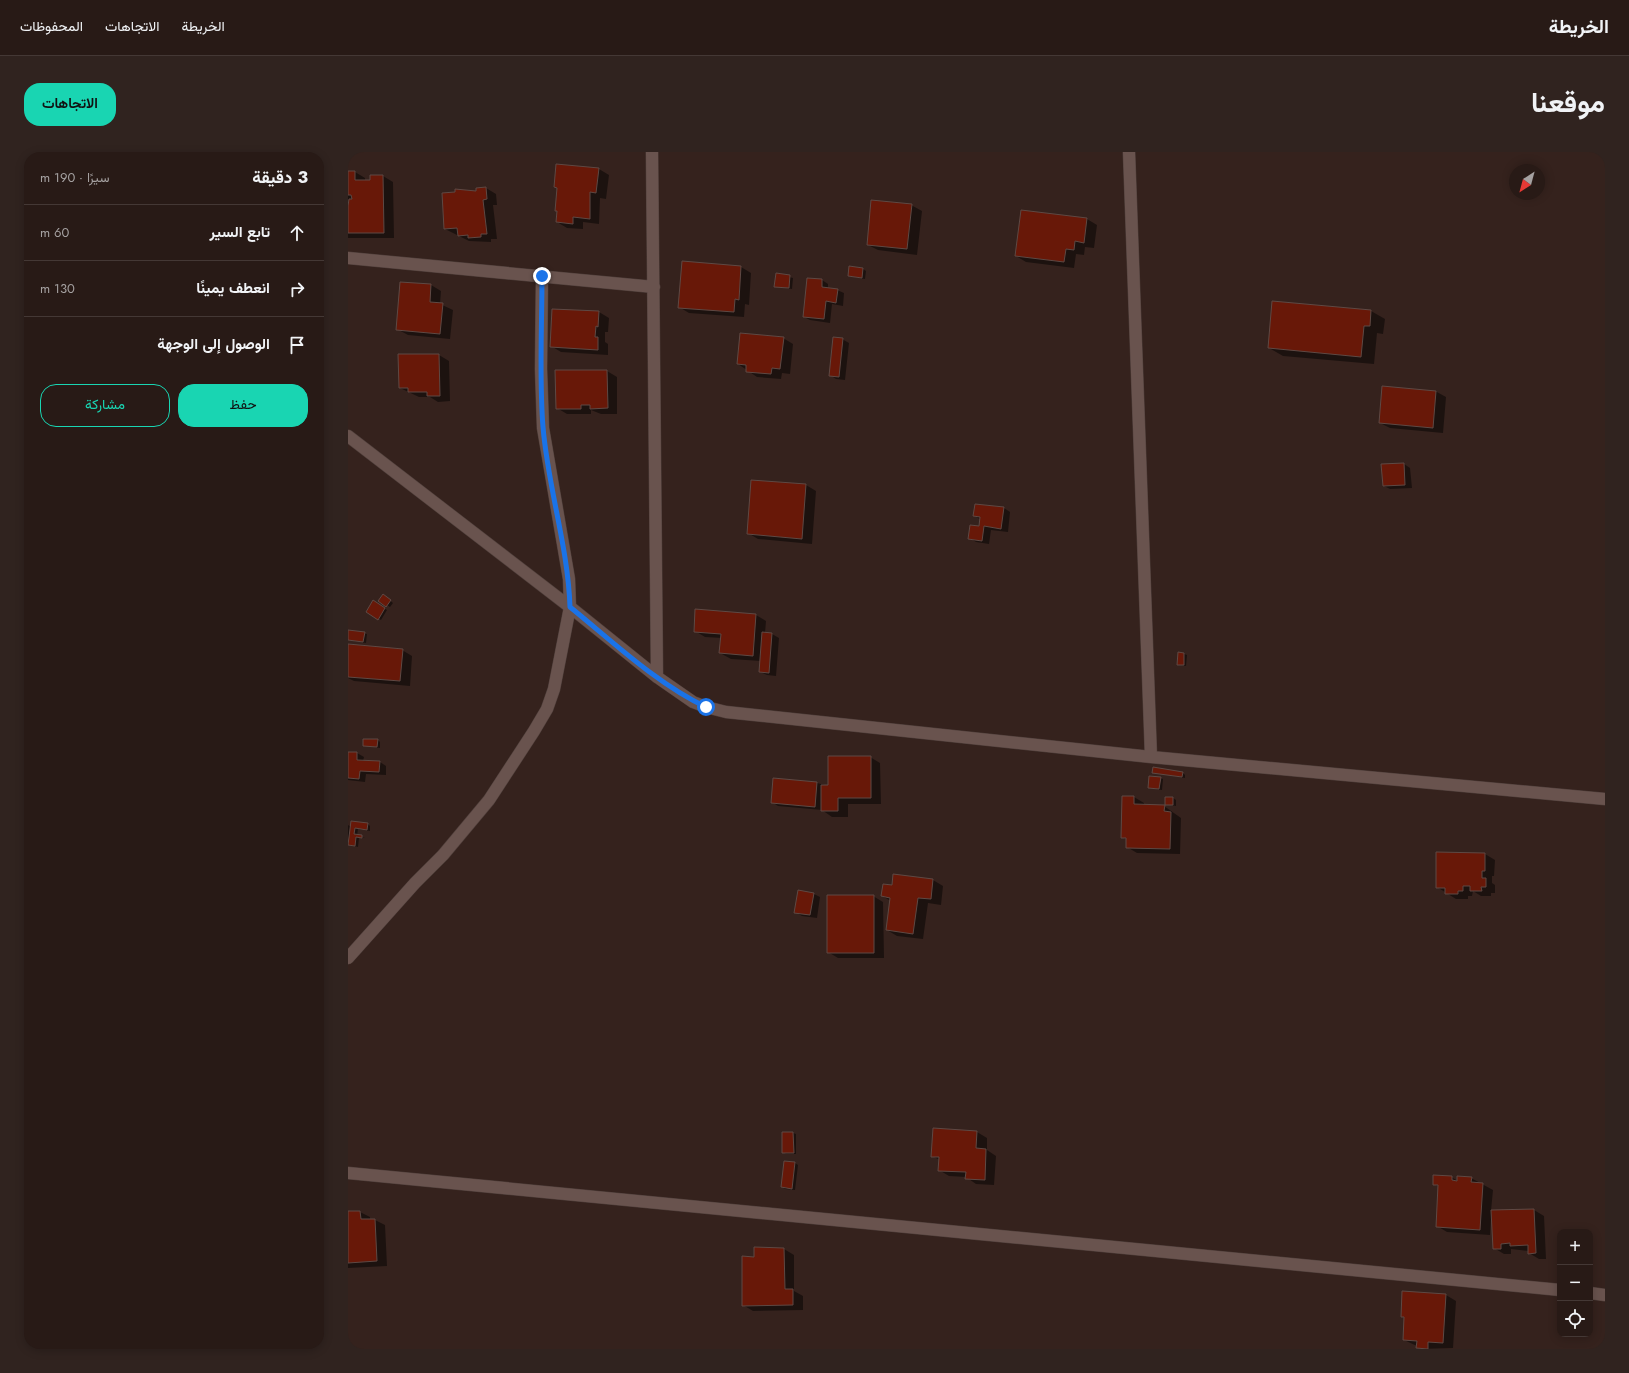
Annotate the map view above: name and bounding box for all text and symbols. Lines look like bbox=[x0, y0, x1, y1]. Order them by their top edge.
text: الخريطة bbox=[1549, 13, 1609, 40]
text: المحفوظات bbox=[20, 16, 83, 36]
text: الاتجاهات bbox=[105, 16, 159, 36]
text: الخريطة bbox=[181, 16, 225, 36]
text: موقعنا bbox=[1531, 82, 1605, 123]
button: الاتجاهات bbox=[24, 83, 116, 126]
north arrow bbox=[1509, 164, 1545, 200]
text: 3 دقيقة bbox=[252, 165, 308, 189]
text: سيرًا · 190 m bbox=[40, 168, 109, 187]
text: تابع السير bbox=[210, 221, 270, 243]
icon: ahead bbox=[286, 222, 308, 244]
text: 60 m bbox=[40, 223, 69, 242]
route end bbox=[533, 267, 551, 285]
text: انعطف يمينًا bbox=[196, 277, 270, 299]
icon: right bbox=[286, 278, 308, 300]
text: 130 m bbox=[40, 279, 75, 298]
text: الوصول إلى الوجهة bbox=[157, 333, 270, 355]
icon: arrive bbox=[286, 334, 308, 356]
button: مشاركة bbox=[40, 384, 170, 427]
button: حفظ bbox=[178, 384, 308, 427]
route start bbox=[697, 698, 715, 716]
map controls bbox=[1557, 1229, 1593, 1337]
button: + bbox=[1557, 1229, 1593, 1265]
button: − bbox=[1557, 1265, 1593, 1301]
button: locate bbox=[1557, 1301, 1593, 1337]

